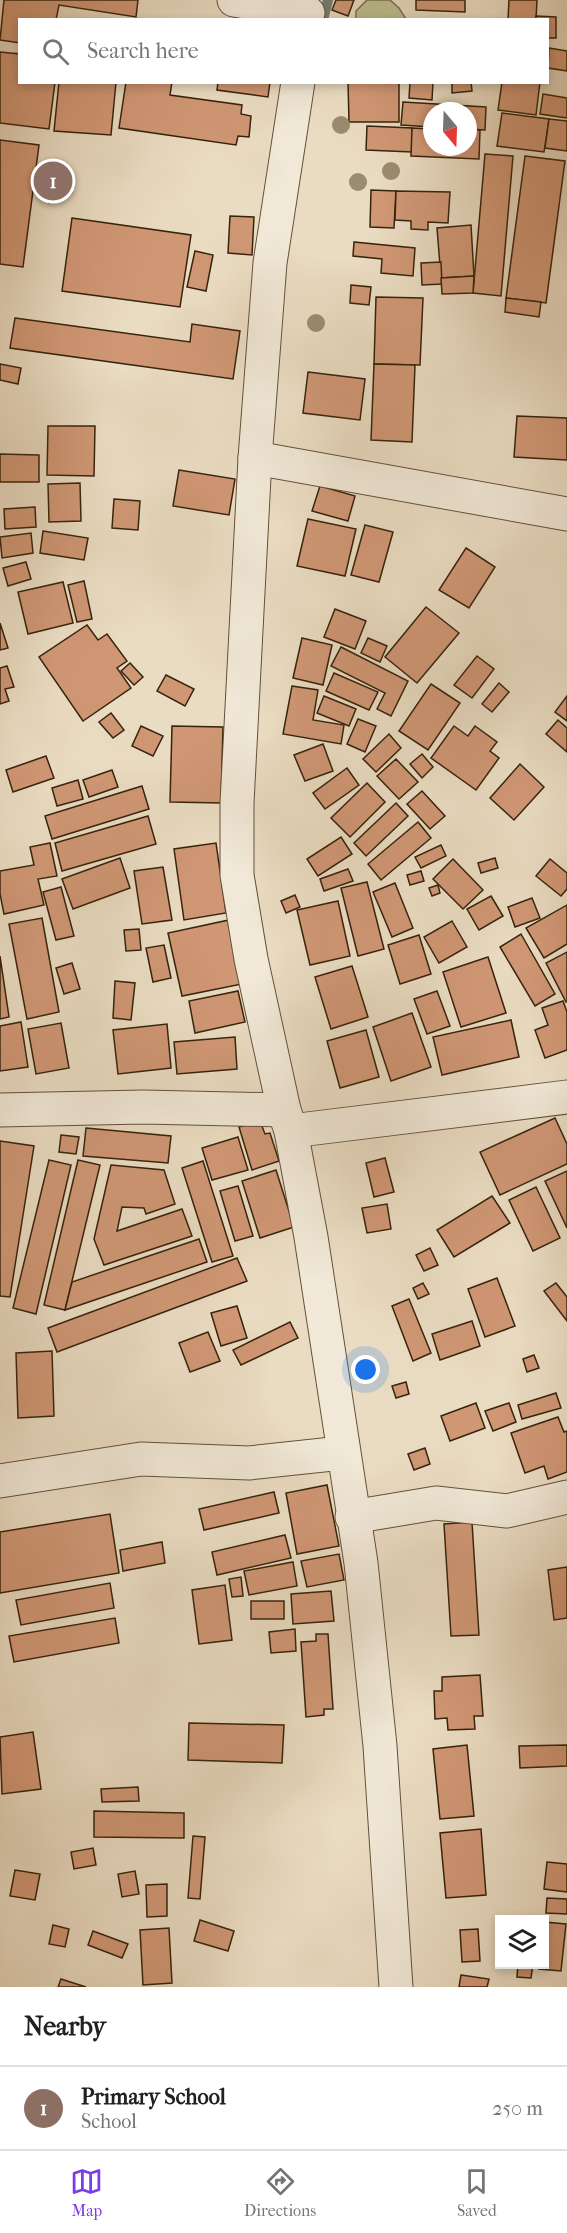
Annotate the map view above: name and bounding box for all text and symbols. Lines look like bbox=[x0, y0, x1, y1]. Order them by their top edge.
search box bbox=[18, 18, 549, 84]
icon: search bbox=[39, 35, 72, 68]
text: Search here bbox=[87, 38, 199, 64]
north arrow bbox=[423, 102, 477, 156]
pin: 1 bbox=[34, 158, 72, 204]
your location bbox=[351, 1355, 380, 1384]
map controls bbox=[495, 1915, 549, 1969]
button: layers bbox=[495, 1915, 549, 1969]
text: Nearby bbox=[24, 2011, 106, 2042]
text: Primary School bbox=[81, 2084, 226, 2110]
text: 1 bbox=[40, 2097, 47, 2120]
text: 250 m bbox=[492, 2097, 543, 2120]
text: School bbox=[81, 2110, 137, 2133]
tab: Map bbox=[70, 2165, 103, 2220]
tab: Directions bbox=[244, 2165, 316, 2220]
tab: Saved bbox=[457, 2165, 497, 2220]

